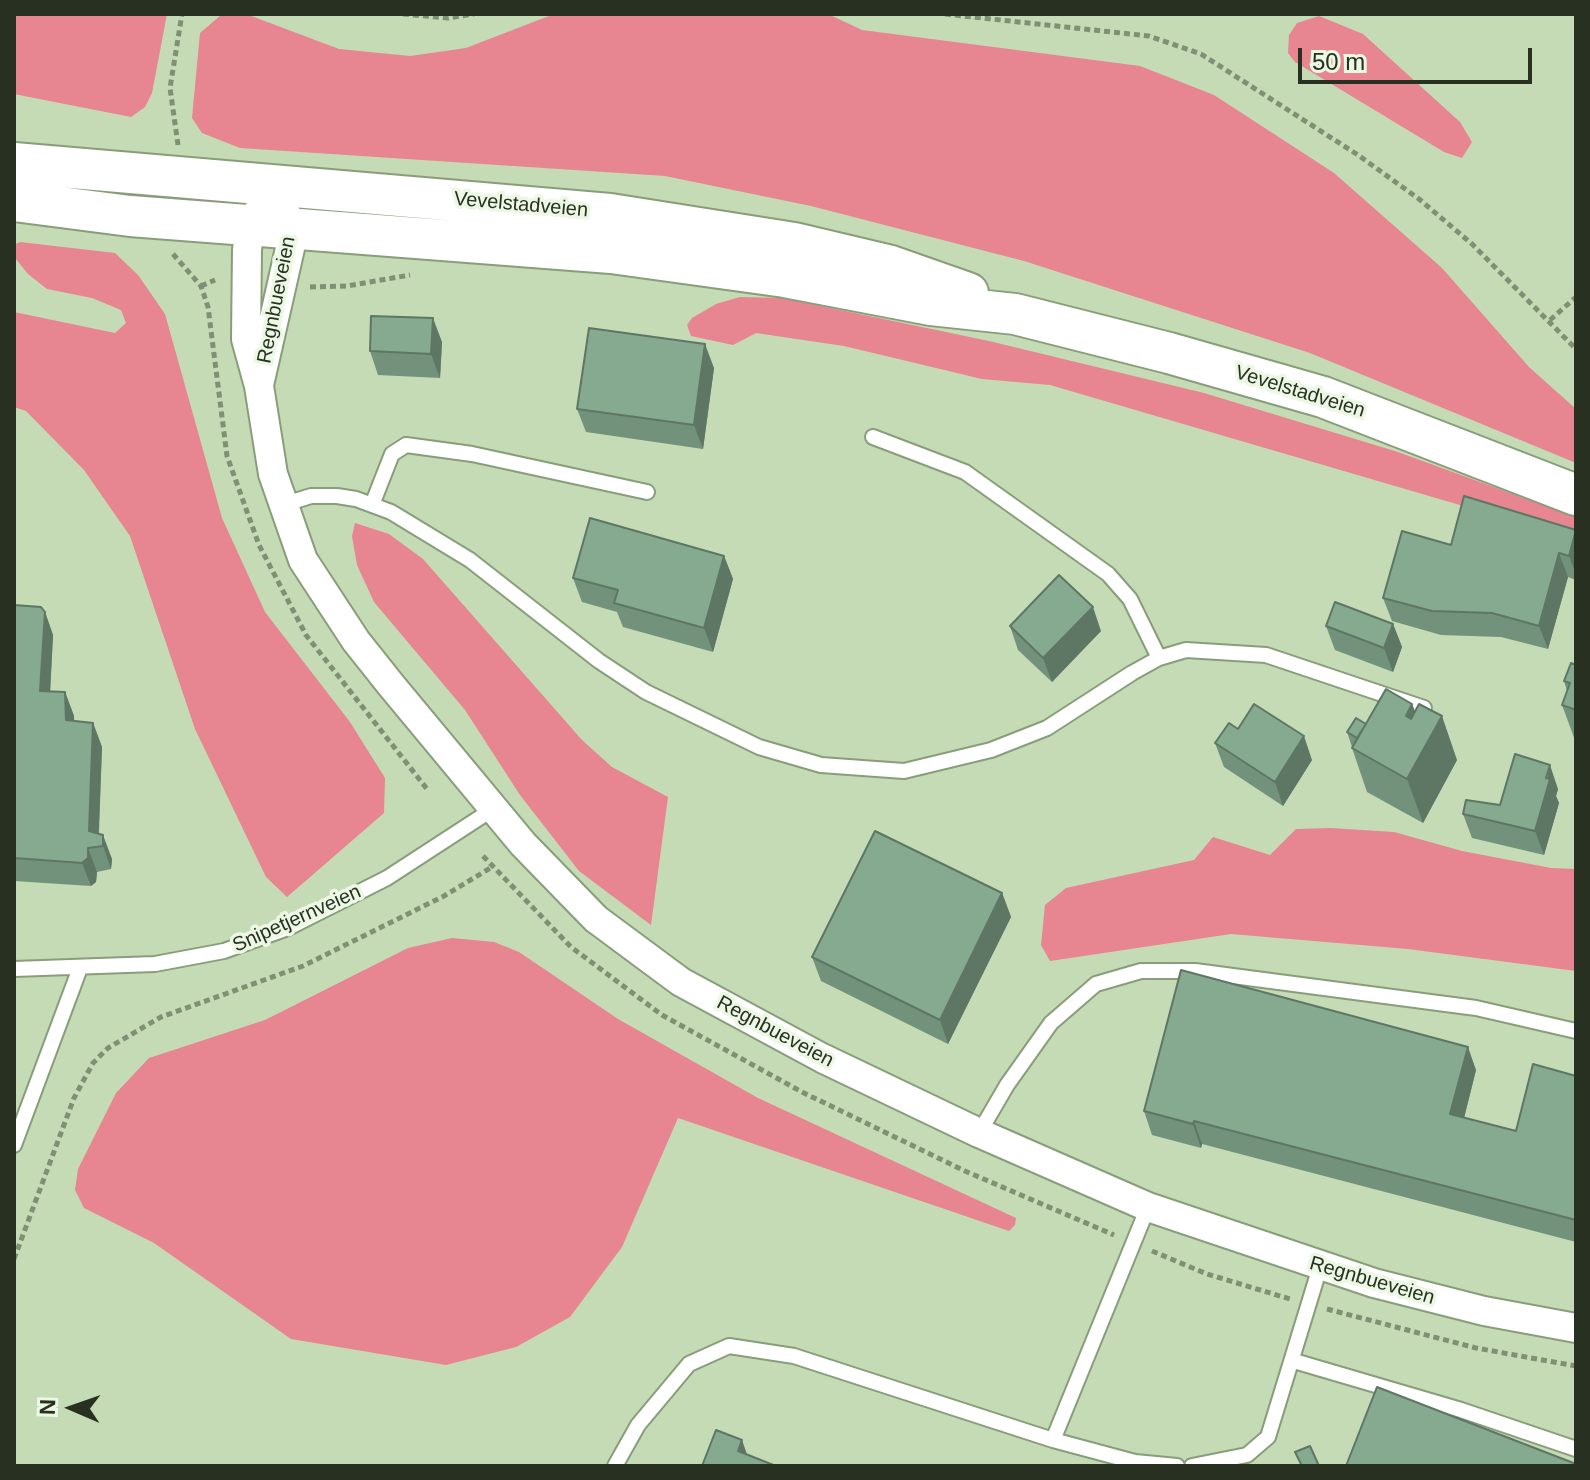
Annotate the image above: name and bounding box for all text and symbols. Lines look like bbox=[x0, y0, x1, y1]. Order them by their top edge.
scale bar bbox=[1302, 32, 1536, 82]
text: 50 m bbox=[1312, 48, 1365, 75]
street label: Vevelstadveien bbox=[453, 187, 589, 223]
street label: Regnbueveien bbox=[253, 234, 301, 366]
street label: Vevelstadveien bbox=[1232, 361, 1368, 423]
street label: Snipetjernveien bbox=[229, 880, 365, 958]
street label: Regnbueveien bbox=[712, 991, 838, 1073]
street label: Regnbueveien bbox=[1307, 1252, 1437, 1310]
north arrow bbox=[32, 1368, 112, 1448]
text: N bbox=[35, 1399, 60, 1416]

